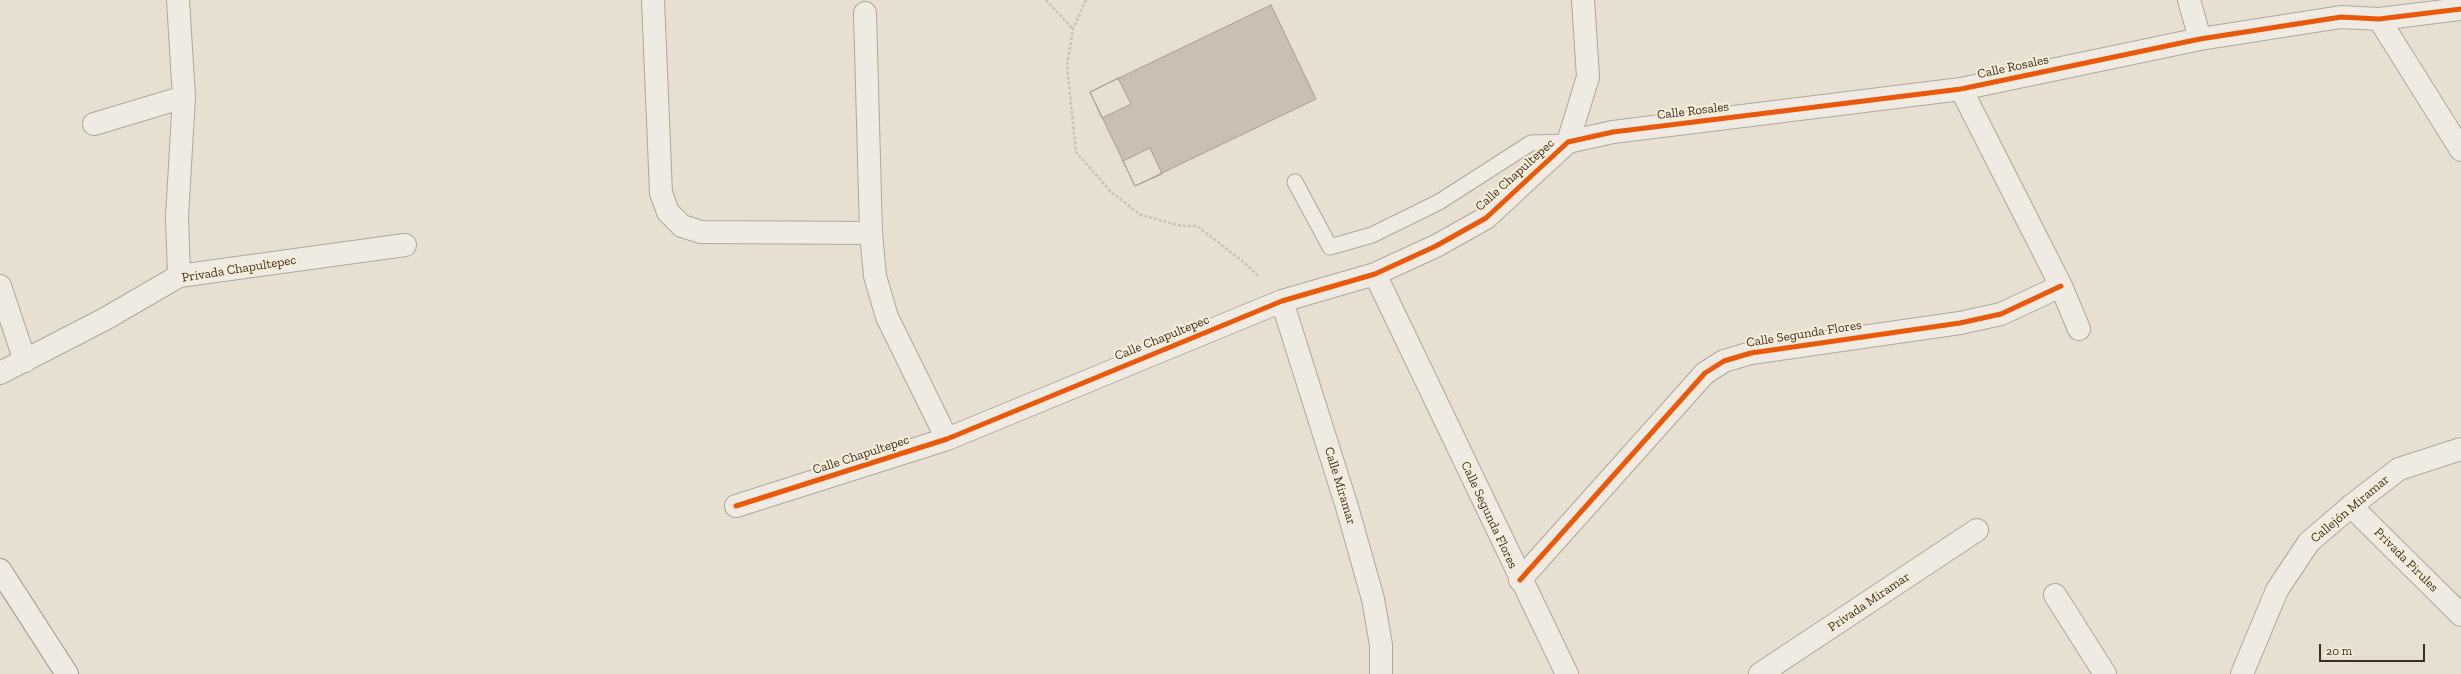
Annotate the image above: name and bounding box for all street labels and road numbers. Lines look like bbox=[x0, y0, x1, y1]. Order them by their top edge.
street label: Calle Rosales bbox=[1976, 52, 2050, 82]
street label: Calle Rosales bbox=[1656, 99, 1730, 123]
street label: Calle Chapultepec bbox=[1472, 136, 1558, 214]
street label: Privada Chapultepec bbox=[181, 252, 297, 286]
street label: Calle Chapultepec bbox=[1112, 312, 1212, 364]
street label: Calle Segunda Flores bbox=[1745, 317, 1863, 351]
street label: Calle Chapultepec bbox=[811, 432, 911, 478]
street label: Calle Miramar bbox=[1321, 445, 1359, 527]
street label: Calle Segunda Flores bbox=[1457, 459, 1521, 571]
street label: Callejón Miramar bbox=[2308, 472, 2392, 546]
street label: Privada Pirules bbox=[2371, 525, 2441, 595]
street label: Privada Miramar bbox=[1825, 569, 1913, 635]

